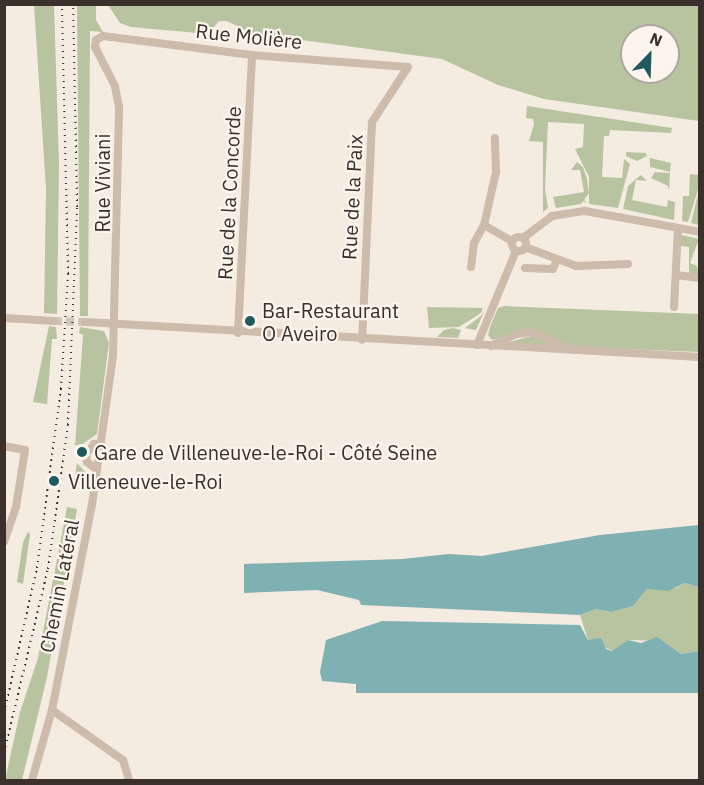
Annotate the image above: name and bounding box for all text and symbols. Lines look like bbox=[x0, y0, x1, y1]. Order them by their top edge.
street label: Rue Molière bbox=[195, 18, 303, 54]
north arrow bbox=[620, 24, 680, 84]
text: N bbox=[647, 28, 665, 51]
street label: Rue de la Concorde bbox=[212, 106, 246, 280]
street label: Rue Viviani bbox=[90, 134, 114, 232]
street label: Rue de la Paix bbox=[337, 134, 367, 260]
place label: Bar-Restaurant O Aveiro bbox=[262, 298, 399, 345]
marker: Bar-Restaurant O Aveiro bbox=[243, 314, 257, 328]
place label: Gare de Villeneuve-le-Roi - Côté Seine bbox=[94, 440, 437, 464]
marker: Gare de Villeneuve-le-Roi - Côté Seine bbox=[75, 445, 89, 459]
place label: Villeneuve-le-Roi bbox=[68, 469, 223, 493]
marker: Villeneuve-le-Roi bbox=[45, 472, 63, 490]
street label: Chemin Latéral bbox=[34, 517, 84, 655]

